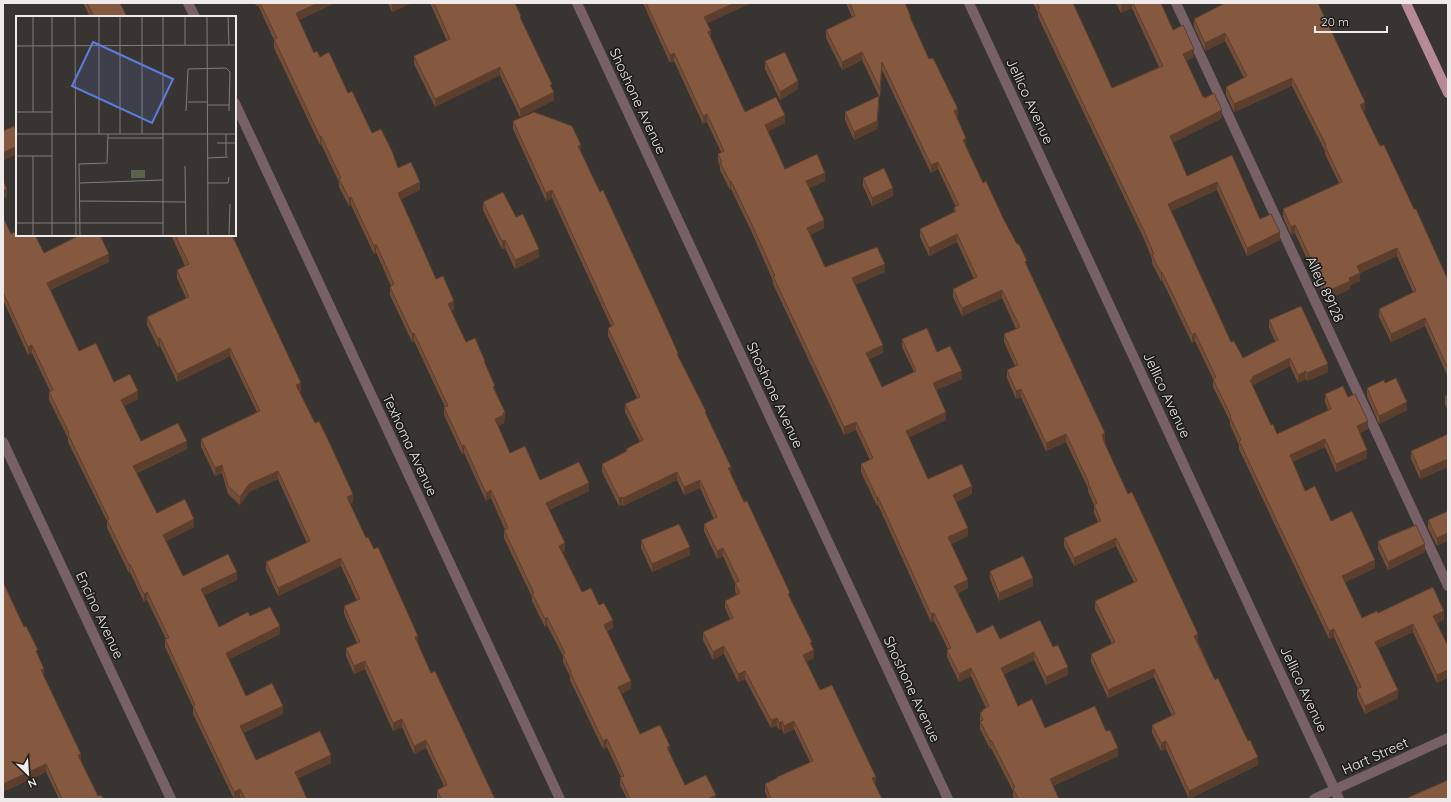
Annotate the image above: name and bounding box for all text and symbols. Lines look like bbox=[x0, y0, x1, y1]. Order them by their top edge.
scale bar bbox=[1315, 8, 1387, 34]
text: 20 m bbox=[1321, 14, 1349, 29]
inset map bbox=[16, 16, 236, 236]
street label: Shoshone Avenue bbox=[606, 45, 670, 157]
street label: Jellico Avenue bbox=[1002, 55, 1058, 147]
street label: Alley 89128 bbox=[1302, 253, 1348, 325]
street label: Shoshone Avenue bbox=[743, 339, 807, 451]
street label: Jellico Avenue bbox=[1139, 349, 1195, 441]
street label: Texhoma Avenue bbox=[378, 391, 442, 499]
street label: Encino Avenue bbox=[72, 568, 128, 662]
street label: Shoshone Avenue bbox=[880, 633, 944, 745]
street label: Jellico Avenue bbox=[1276, 643, 1332, 735]
street label: Hart Street bbox=[1339, 733, 1411, 779]
north arrow bbox=[8, 754, 48, 794]
text: N bbox=[26, 775, 39, 791]

